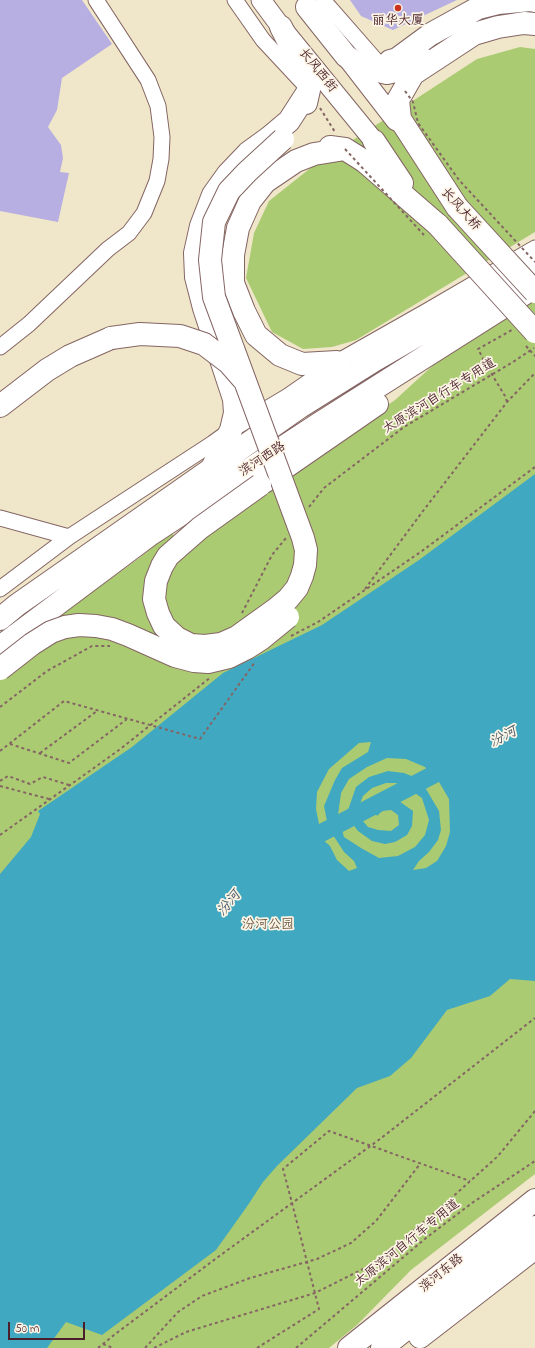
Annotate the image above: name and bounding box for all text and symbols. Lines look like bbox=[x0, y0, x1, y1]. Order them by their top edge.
marker: 丽华大厦 bbox=[393, 3, 403, 13]
place label: 丽华大厦 bbox=[372, 14, 424, 30]
street label: 长风西街 bbox=[295, 46, 339, 96]
street label: 长风大桥 bbox=[437, 185, 483, 235]
street label: 太原滨河自行车专用道 bbox=[381, 356, 499, 438]
street label: 滨河西路 bbox=[237, 439, 289, 481]
water label: 汾河 bbox=[488, 724, 520, 752]
water label: 汾河 bbox=[215, 888, 245, 920]
park label: 汾河公园 bbox=[242, 918, 294, 934]
street label: 太原滨河自行车专用道 bbox=[353, 1197, 463, 1291]
street label: 滨河东路 bbox=[417, 1252, 467, 1296]
scale bar bbox=[10, 1314, 87, 1340]
text: 50 m bbox=[15, 1320, 39, 1338]

